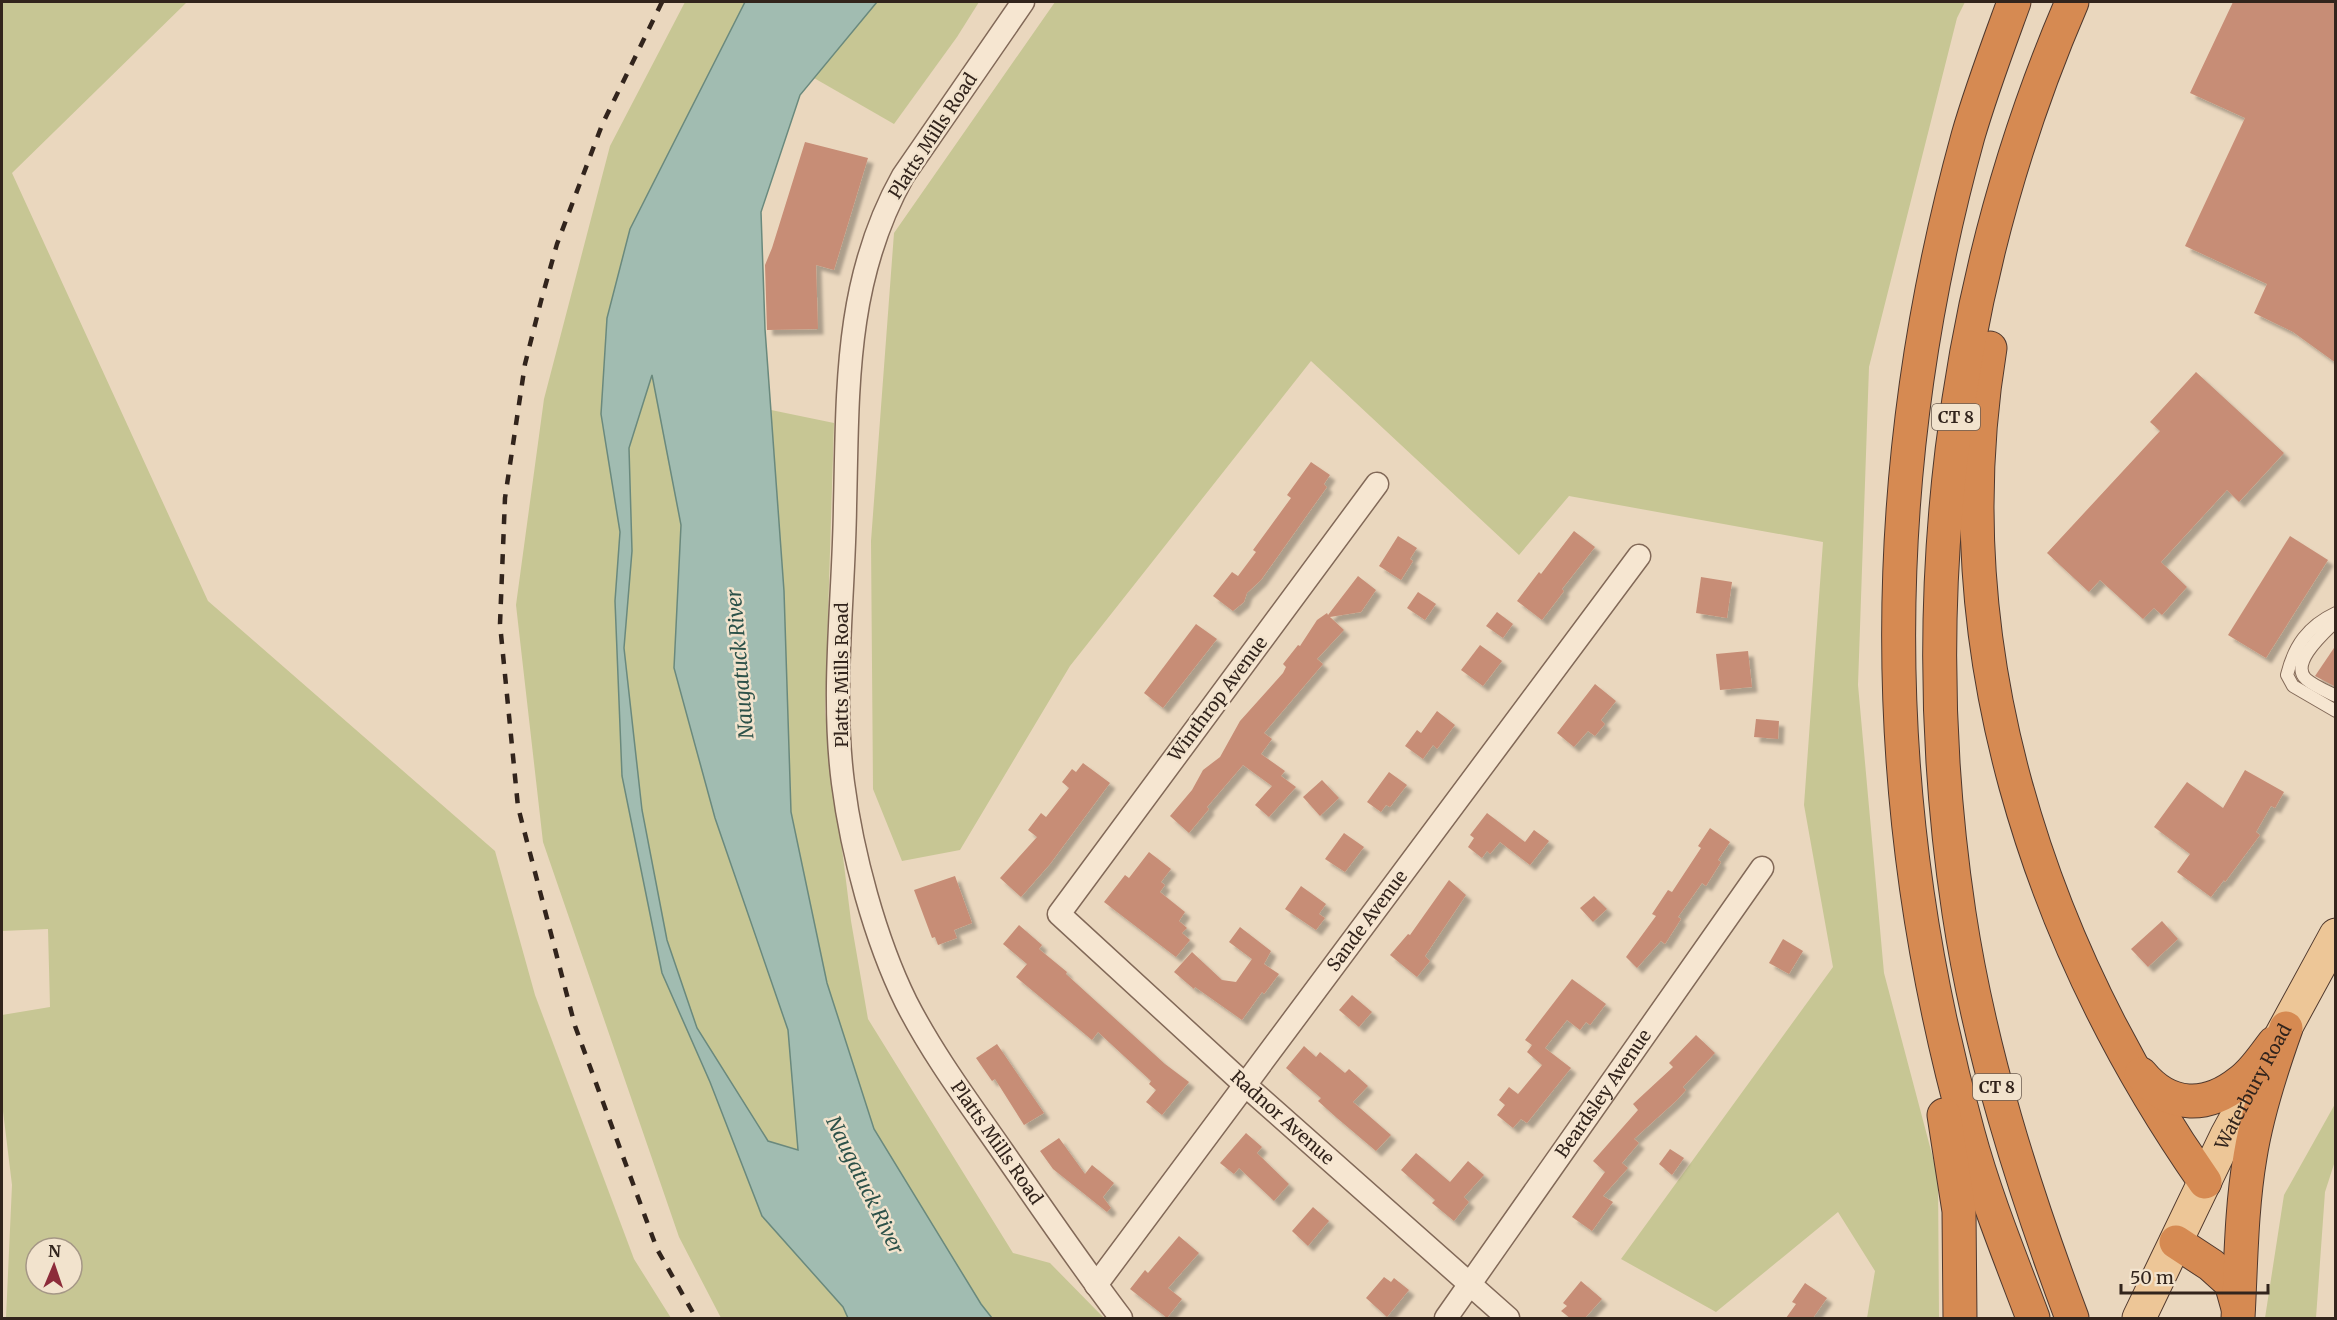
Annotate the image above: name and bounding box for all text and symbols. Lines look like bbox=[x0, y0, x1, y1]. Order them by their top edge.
street label: Platts Mills Road bbox=[883, 68, 982, 203]
road number: CT 8 bbox=[1932, 404, 1980, 430]
water label: Naugatuck River bbox=[720, 587, 758, 740]
street label: Platts Mills Road bbox=[830, 602, 853, 748]
street label: Winthrop Avenue bbox=[1162, 632, 1272, 767]
street label: Sande Avenue bbox=[1322, 865, 1412, 976]
street label: Waterbury Road bbox=[2209, 1020, 2296, 1154]
street label: Beardsley Avenue bbox=[1550, 1025, 1656, 1162]
street label: Radnor Avenue bbox=[1226, 1065, 1339, 1170]
road number: CT 8 bbox=[1973, 1074, 2021, 1100]
street label: Platts Mills Road bbox=[946, 1076, 1048, 1209]
water label: Naugatuck River bbox=[821, 1112, 910, 1259]
north arrow bbox=[24, 1236, 84, 1296]
text: N bbox=[48, 1241, 62, 1261]
scale bar bbox=[2121, 1257, 2268, 1295]
text: 50 m bbox=[2130, 1266, 2174, 1289]

